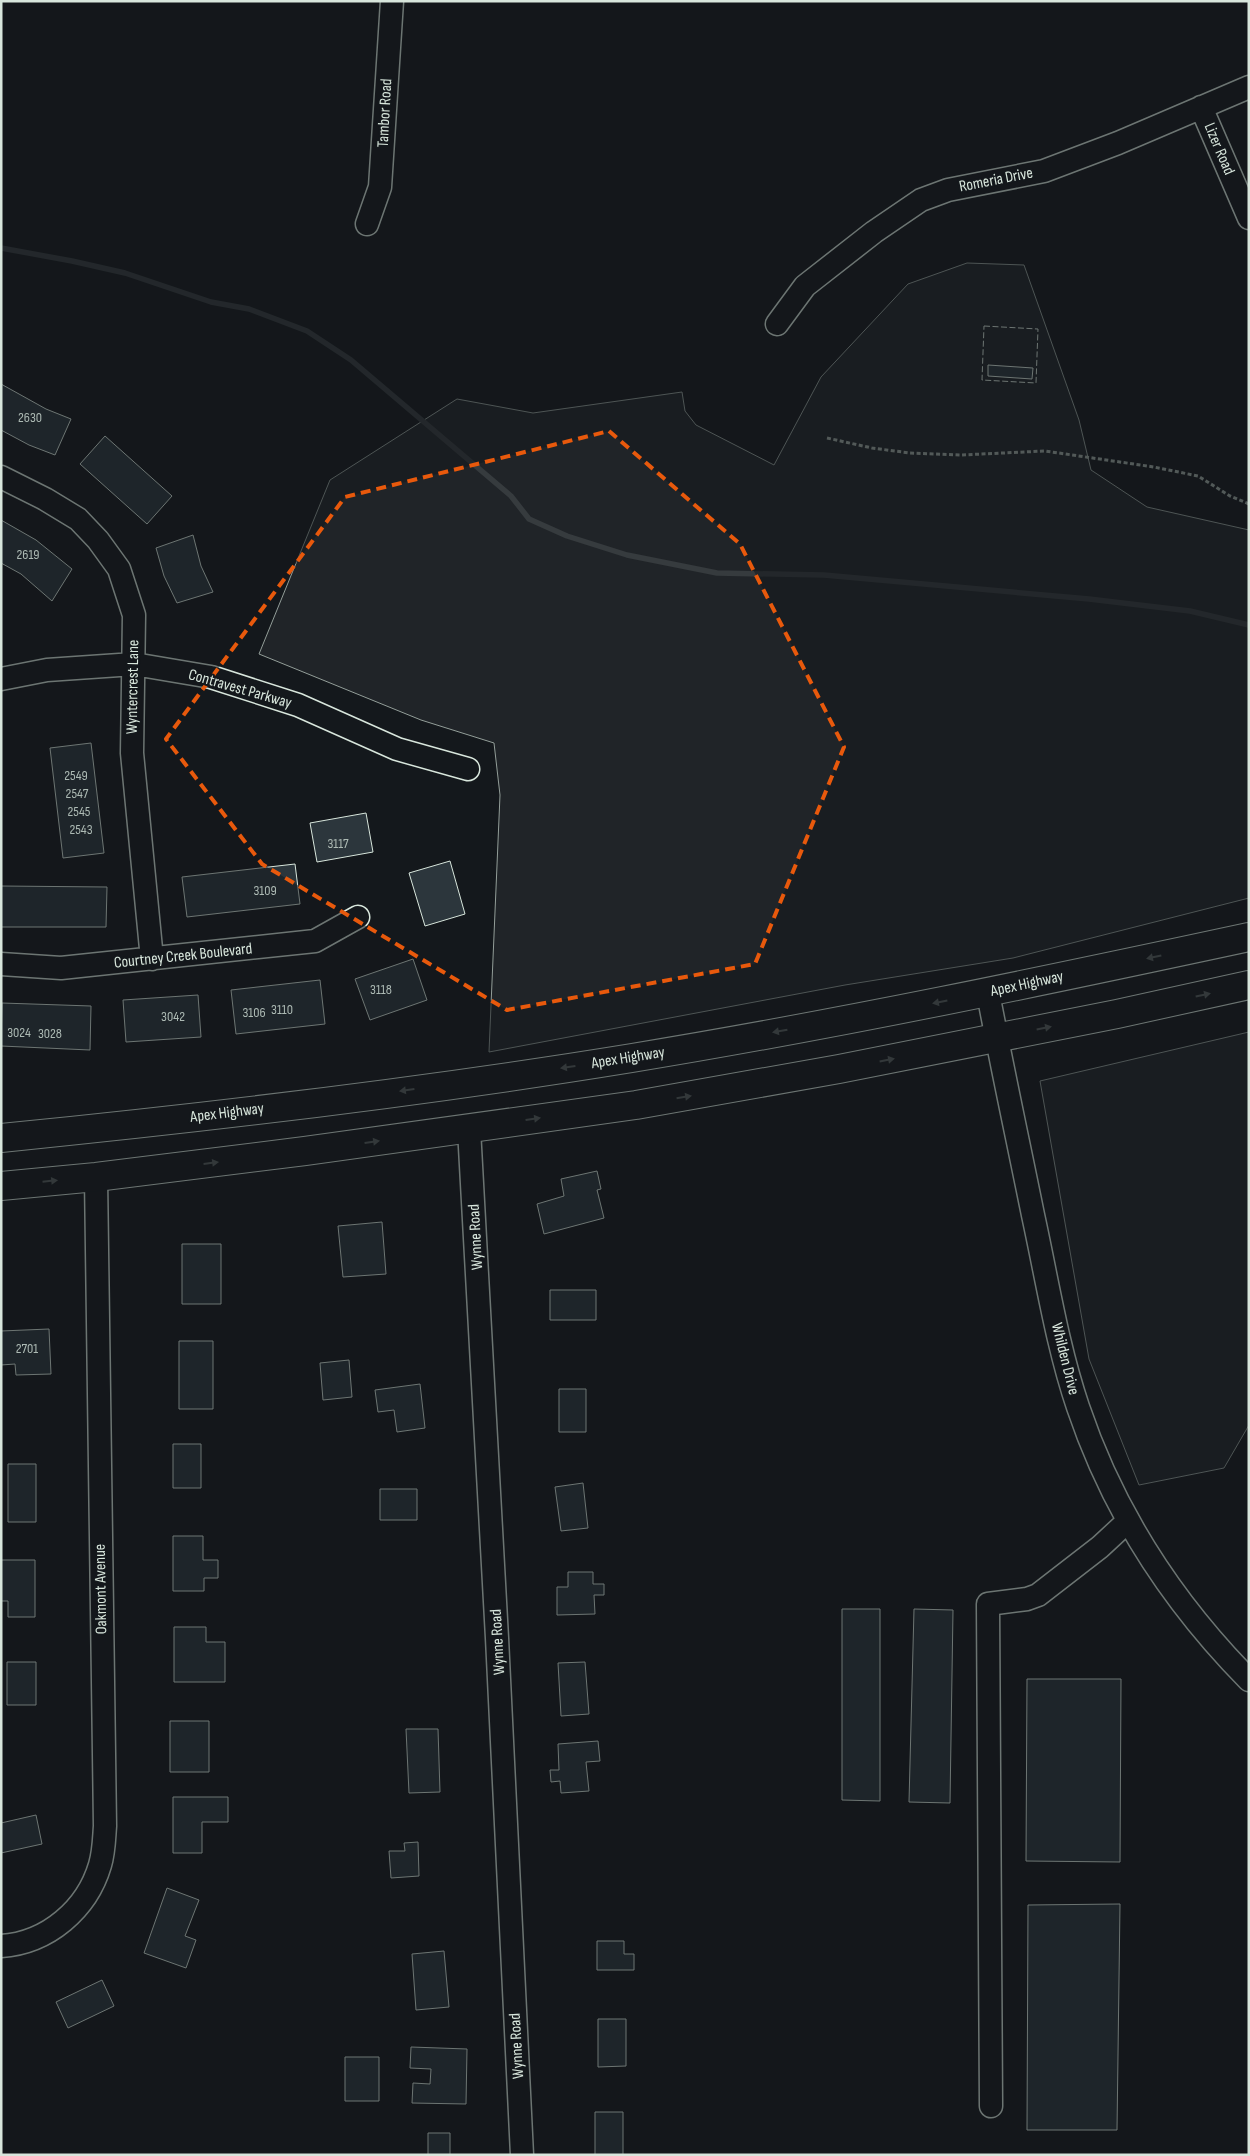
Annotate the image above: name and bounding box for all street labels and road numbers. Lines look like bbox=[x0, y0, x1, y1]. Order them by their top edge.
street label: Tambor Road bbox=[374, 78, 396, 148]
street label: Lizer Road bbox=[1200, 120, 1238, 178]
street label: Romeria Drive bbox=[957, 164, 1035, 196]
street label: Wyntercrest Lane bbox=[123, 640, 143, 734]
street label: Contravest Parkway bbox=[186, 665, 294, 713]
street label: Courtney Creek Boulevard bbox=[113, 939, 253, 973]
street label: Apex Highway bbox=[988, 967, 1065, 1001]
street label: Apex Highway bbox=[589, 1043, 666, 1073]
street label: Apex Highway bbox=[188, 1099, 265, 1127]
street label: Wynne Road bbox=[465, 1204, 487, 1270]
street label: Whilden Drive bbox=[1047, 1321, 1083, 1397]
street label: Oakmont Avenue bbox=[91, 1544, 111, 1634]
street label: Wynne Road bbox=[487, 1609, 509, 1675]
street label: Wynne Road bbox=[506, 2013, 528, 2079]

